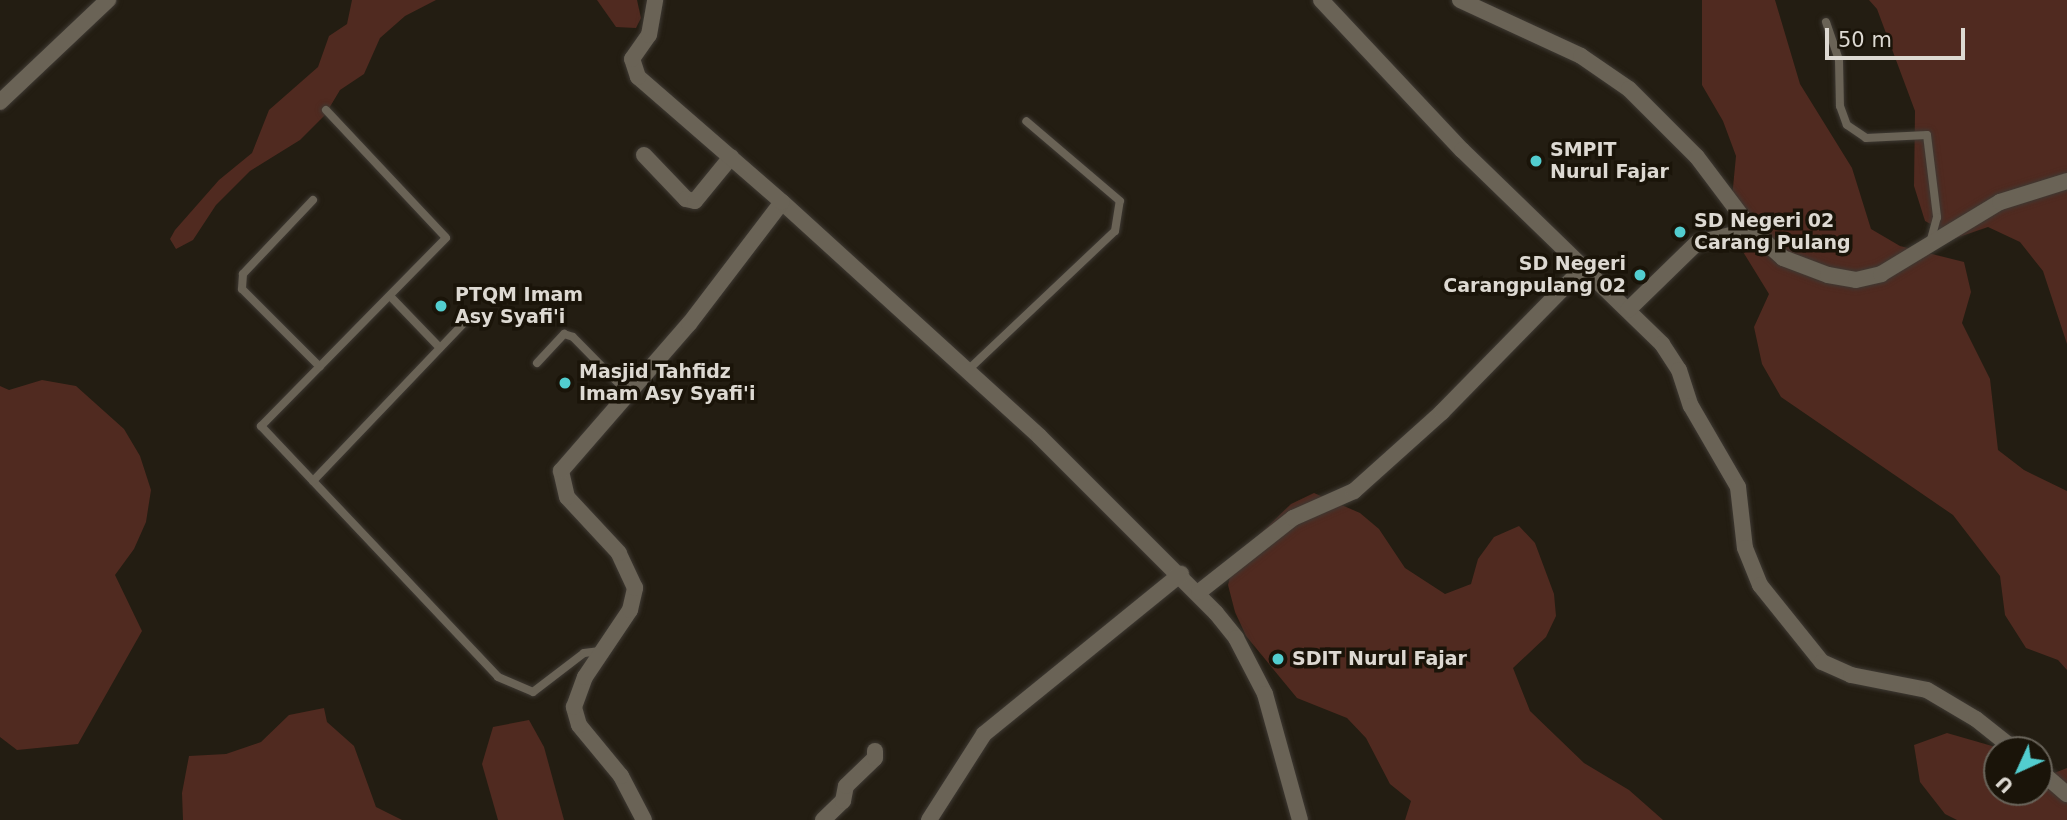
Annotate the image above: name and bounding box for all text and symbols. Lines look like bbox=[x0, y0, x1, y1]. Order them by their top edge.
scale bar bbox=[1829, 14, 1969, 58]
text: 50 m bbox=[1838, 28, 1892, 52]
place label: SMPIT Nurul Fajar bbox=[1550, 139, 1669, 183]
marker: SMPIT Nurul Fajar bbox=[1528, 153, 1544, 169]
place label: SD Negeri 02 Carang Pulang bbox=[1694, 210, 1851, 254]
marker: SD Negeri 02 Carang Pulang bbox=[1672, 224, 1688, 240]
place label: SD Negeri Carangpulang 02 bbox=[1443, 253, 1626, 297]
marker: SD Negeri Carangpulang 02 bbox=[1632, 267, 1648, 283]
place label: PTQM Imam Asy Syafi'i bbox=[455, 284, 583, 328]
marker: PTQM Imam Asy Syafi'i bbox=[433, 298, 449, 314]
place label: Masjid Tahfidz Imam Asy Syafi'i bbox=[579, 361, 755, 405]
marker: Masjid Tahfidz Imam Asy Syafi'i bbox=[557, 375, 573, 391]
place label: SDIT Nurul Fajar bbox=[1292, 648, 1467, 670]
marker: SDIT Nurul Fajar bbox=[1270, 651, 1286, 667]
north arrow bbox=[1983, 736, 2053, 806]
text: U bbox=[1991, 771, 2018, 798]

